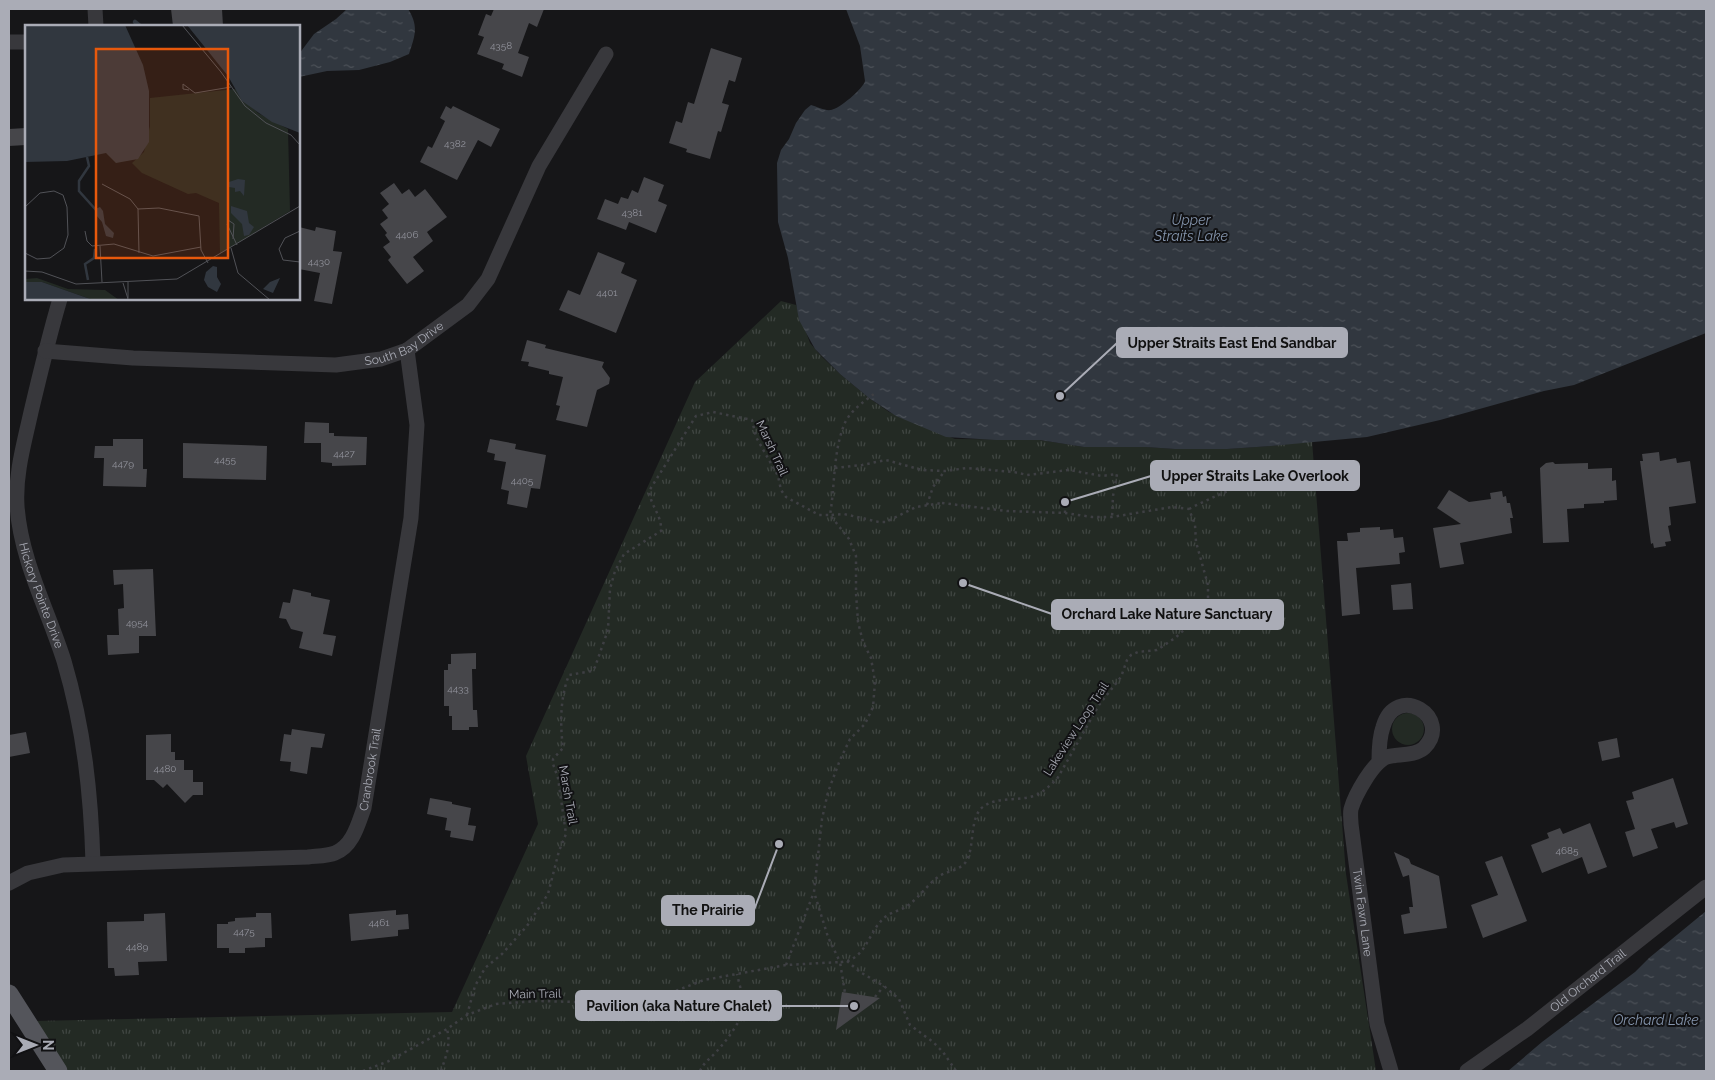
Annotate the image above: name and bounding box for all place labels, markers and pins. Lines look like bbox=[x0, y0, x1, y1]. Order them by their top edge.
callout: Upper Straits East End Sandbar bbox=[1117, 328, 1347, 357]
callout: Upper Straits Lake Overlook bbox=[1151, 461, 1359, 490]
callout: Orchard Lake Nature Sanctuary bbox=[1052, 600, 1283, 629]
callout: The Prairie bbox=[662, 896, 754, 925]
callout: Pavilion (aka Nature Chalet) bbox=[576, 991, 781, 1020]

